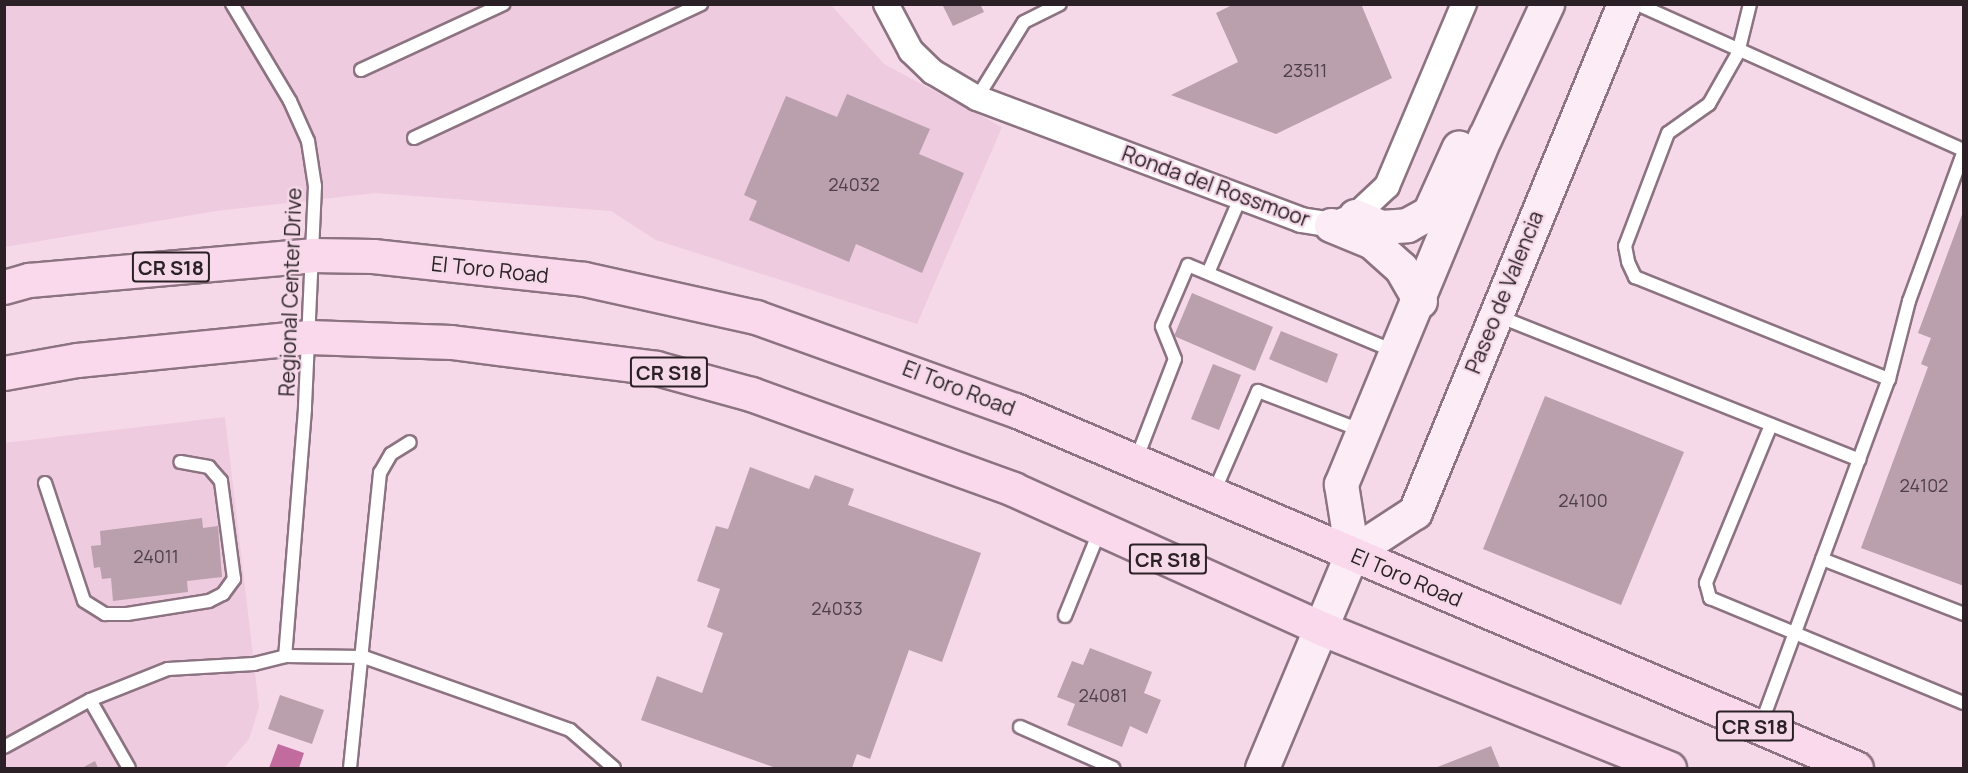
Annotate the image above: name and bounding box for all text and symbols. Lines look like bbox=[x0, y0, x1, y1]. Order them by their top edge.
house number: 23511 bbox=[1283, 59, 1327, 81]
street label: Ronda del Rossmoor bbox=[1119, 140, 1313, 232]
house number: 24032 bbox=[828, 173, 880, 195]
street label: Regional Center Drive bbox=[274, 187, 306, 397]
street label: Paseo de Valencia bbox=[1460, 207, 1548, 377]
road number: CR S18 bbox=[130, 250, 212, 284]
street label: El Toro Road bbox=[430, 250, 550, 288]
road number: CR S18 bbox=[628, 355, 710, 389]
street label: El Toro Road bbox=[899, 355, 1019, 421]
house number: 24102 bbox=[1900, 474, 1948, 496]
house number: 24100 bbox=[1558, 489, 1608, 511]
road number: CR S18 bbox=[1128, 542, 1208, 576]
street label: El Toro Road bbox=[1348, 542, 1466, 612]
house number: 24011 bbox=[133, 545, 179, 567]
house number: 24033 bbox=[811, 597, 863, 619]
house number: 24081 bbox=[1079, 684, 1127, 706]
road number: CR S18 bbox=[1714, 709, 1796, 743]

